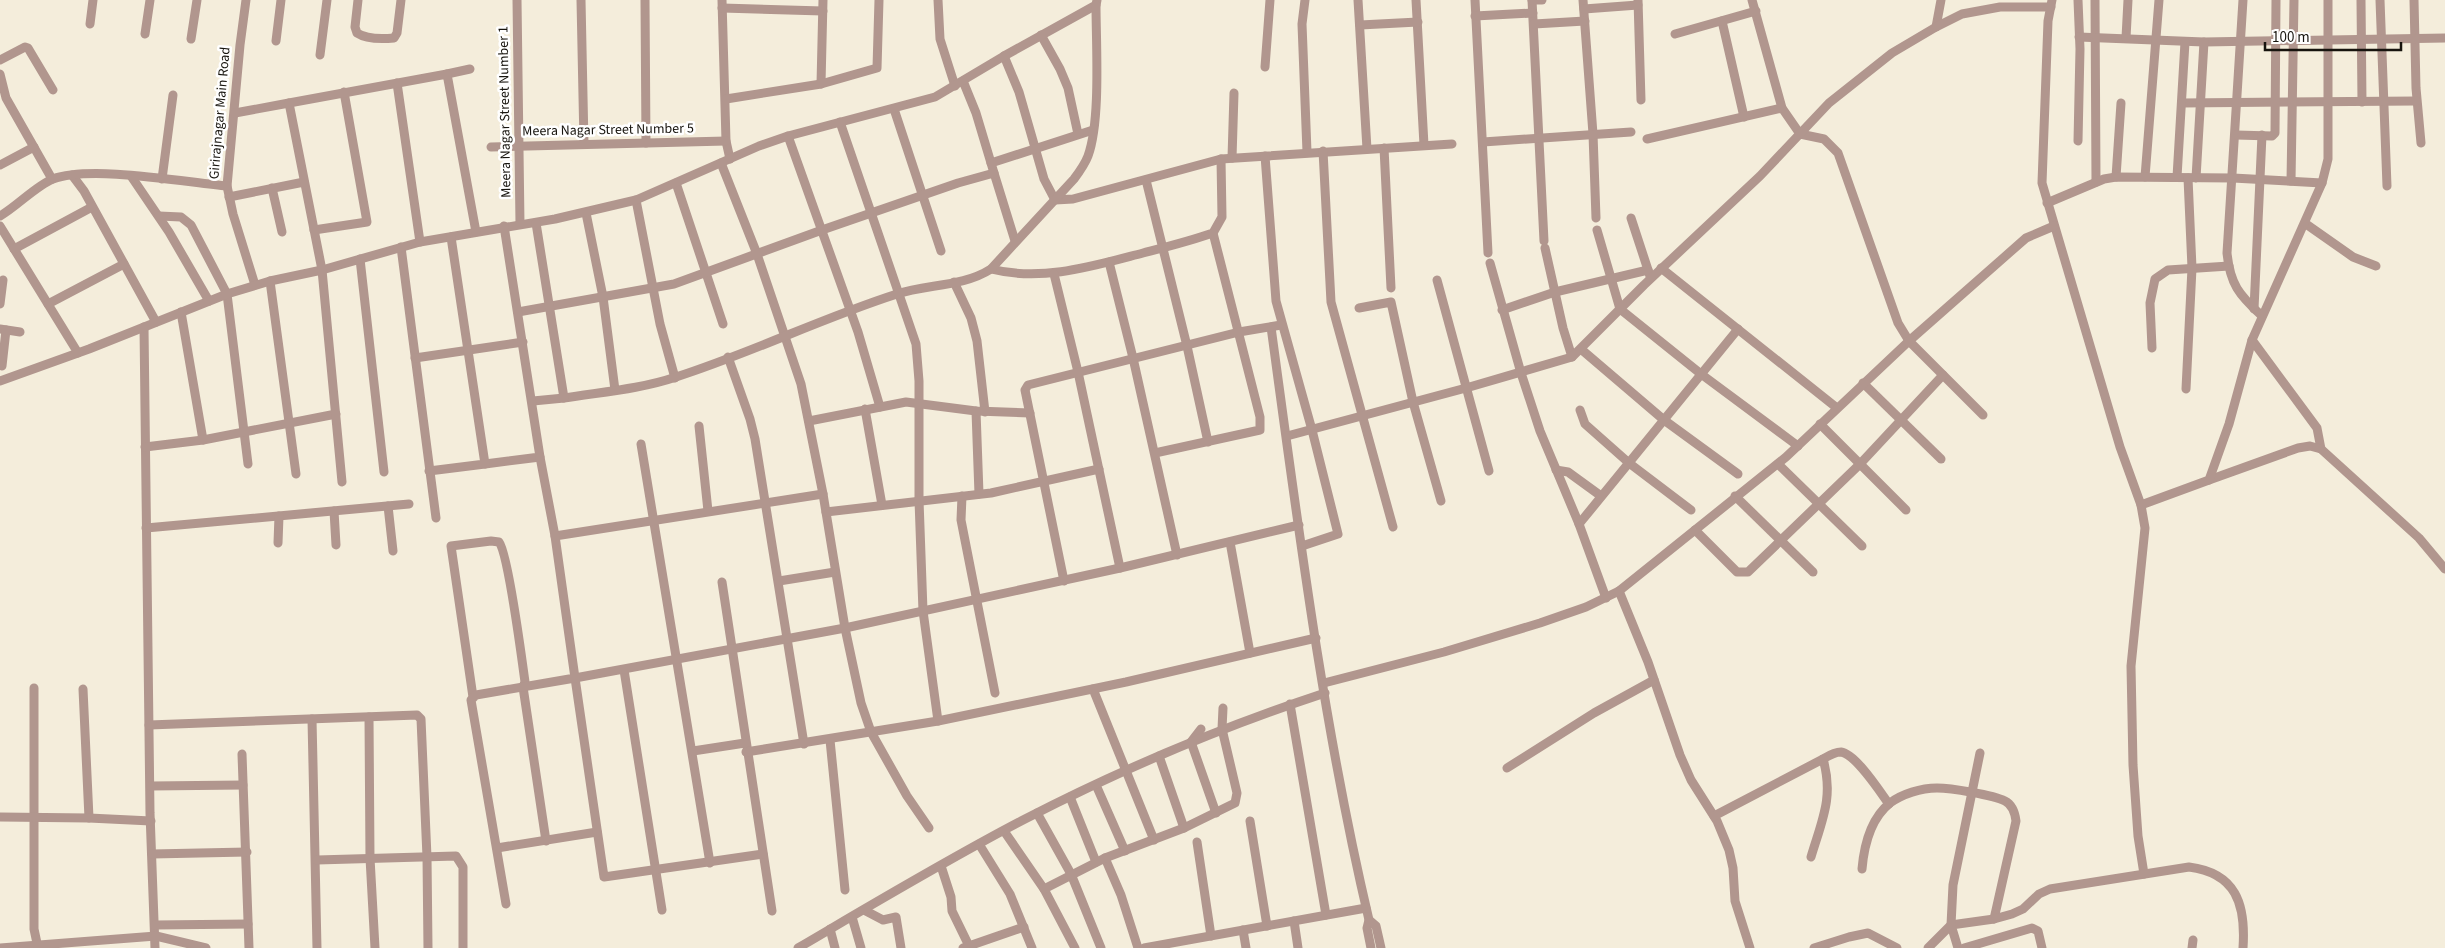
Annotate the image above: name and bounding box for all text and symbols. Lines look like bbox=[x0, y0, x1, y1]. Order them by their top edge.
scale bar bbox=[2265, 20, 2401, 52]
street label: Meera Nagar Street Number 1 bbox=[494, 26, 516, 198]
text: 100 m bbox=[2272, 27, 2310, 48]
street label: Girirajnagar Main Road bbox=[204, 46, 236, 180]
street label: Meera Nagar Street Number 5 bbox=[522, 119, 694, 141]

